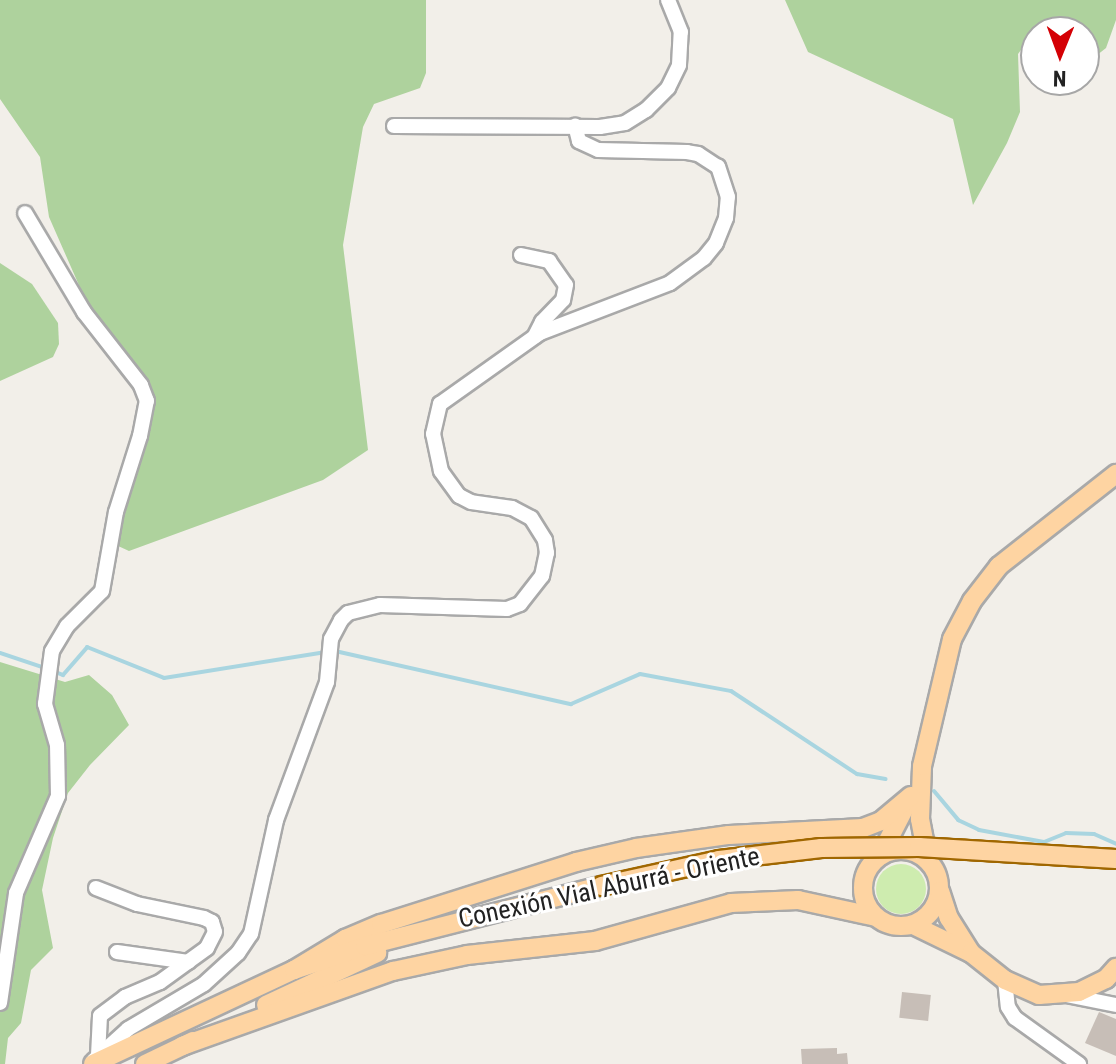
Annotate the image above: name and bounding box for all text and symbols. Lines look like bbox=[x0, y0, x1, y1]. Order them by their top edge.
north arrow bbox=[1020, 16, 1100, 96]
text: N bbox=[1053, 66, 1067, 91]
street label: Conexión Vial Aburrá - Oriente bbox=[456, 841, 762, 935]

